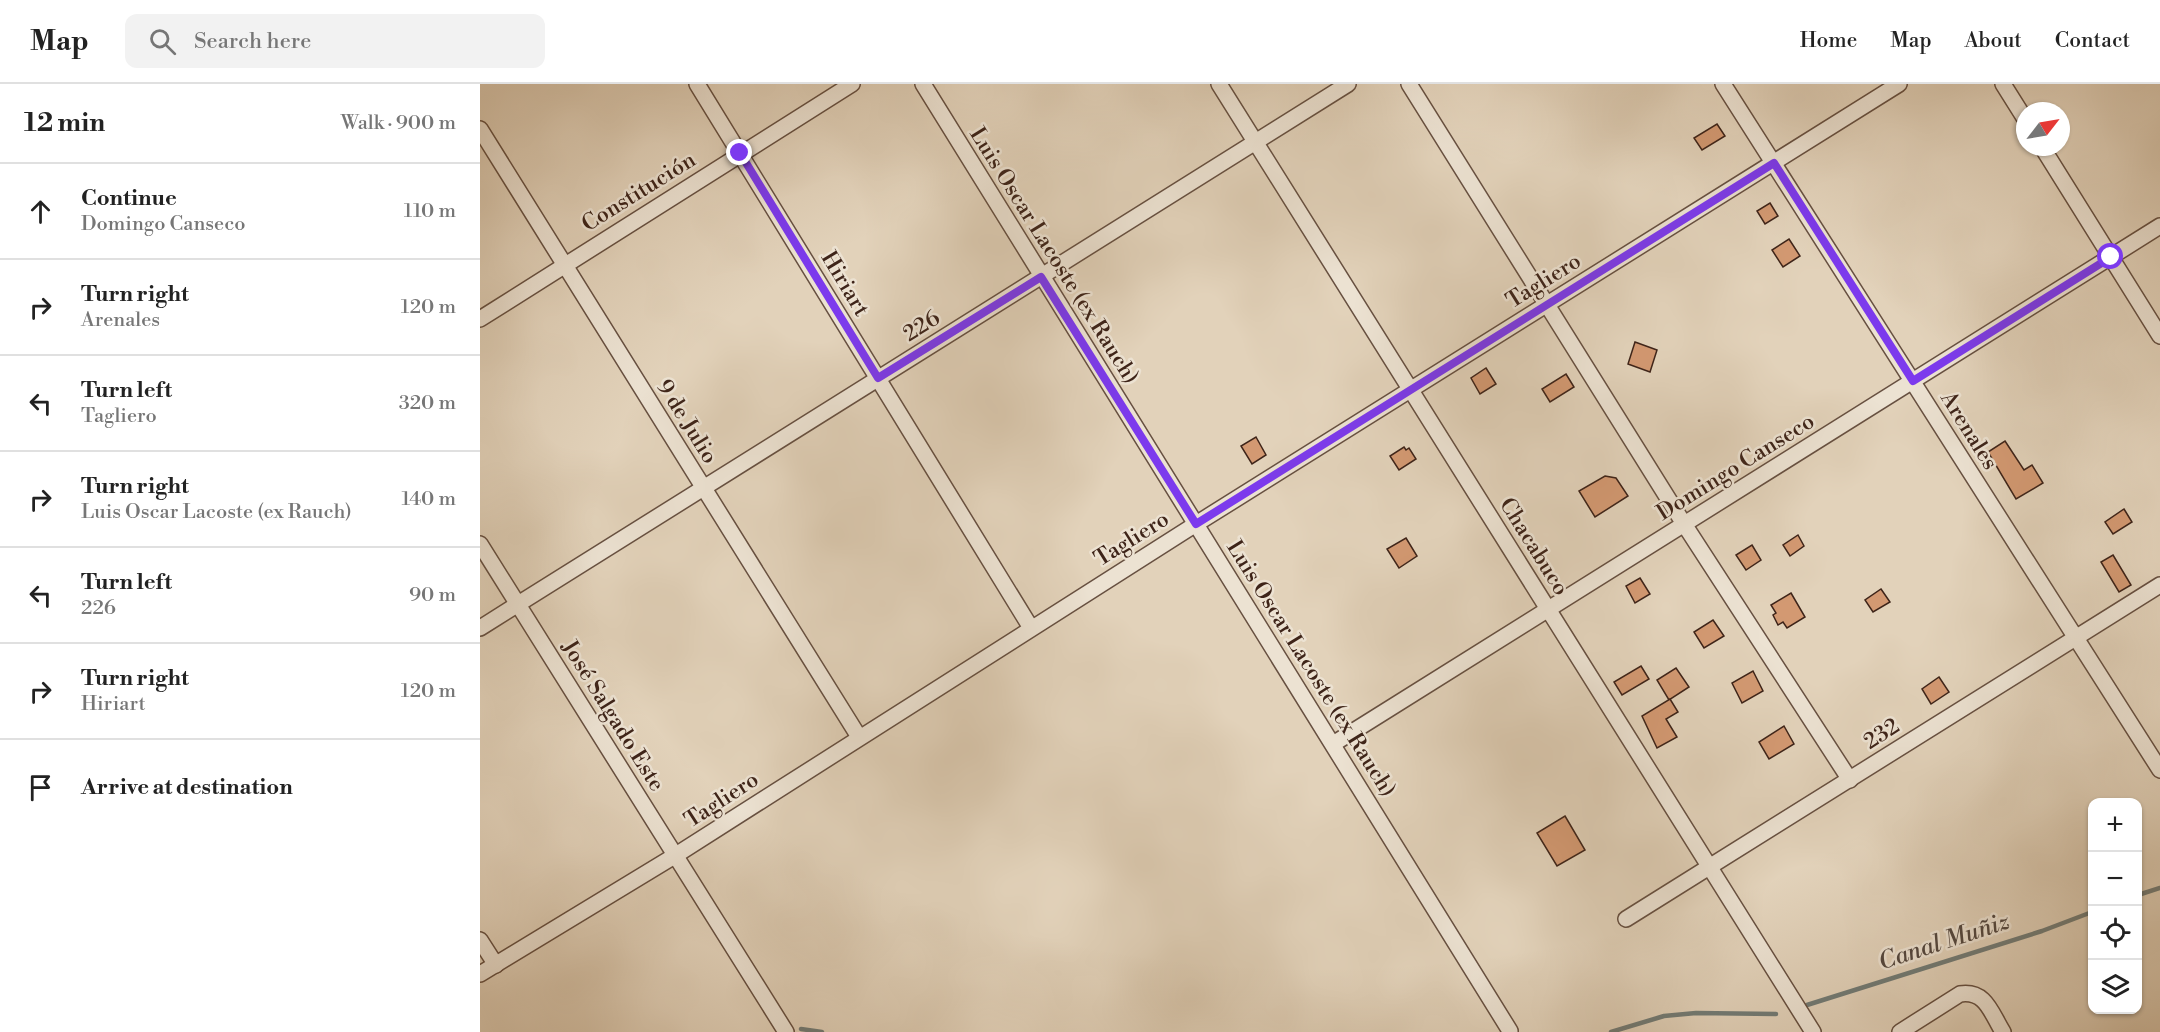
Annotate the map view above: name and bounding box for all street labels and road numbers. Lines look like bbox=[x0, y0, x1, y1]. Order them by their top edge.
street label: Luis Oscar Lacoste (ex Rauch) bbox=[963, 122, 1144, 389]
street label: Constitución bbox=[577, 147, 701, 238]
street label: Hiriart bbox=[815, 246, 875, 321]
street label: Tagliero bbox=[1501, 248, 1586, 315]
street label: 226 bbox=[898, 305, 945, 348]
street label: 9 de Julio bbox=[650, 375, 723, 469]
street label: Arenales bbox=[1934, 386, 2003, 475]
street label: Domingo Canseco bbox=[1652, 408, 1820, 527]
street label: Chacabuco bbox=[1493, 493, 1574, 601]
street label: Tagliero bbox=[1089, 506, 1174, 573]
street label: Luis Oscar Lacoste (ex Rauch) bbox=[1220, 535, 1401, 802]
street label: José Salgado Este bbox=[555, 634, 670, 796]
street label: 232 bbox=[1859, 713, 1905, 756]
street label: Tagliero bbox=[680, 766, 764, 834]

